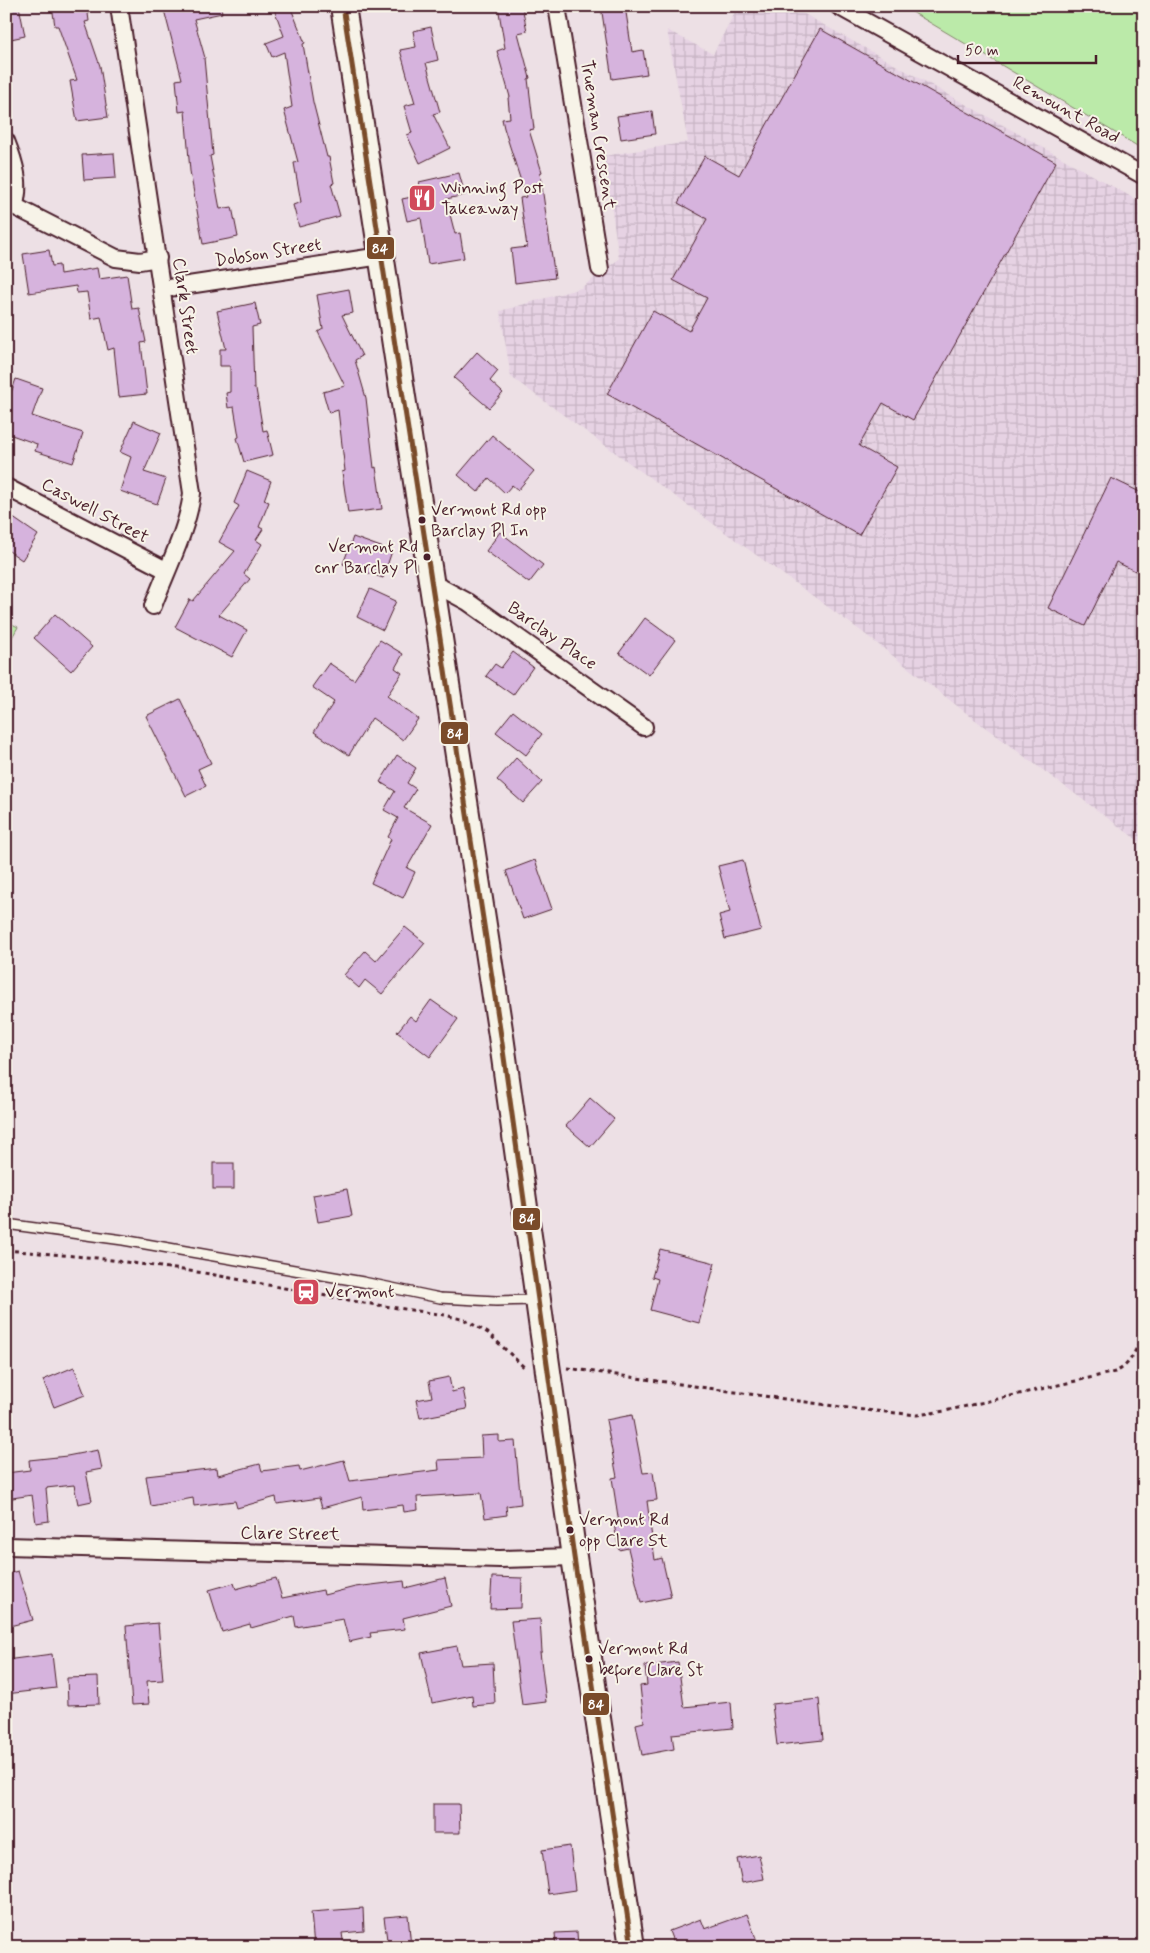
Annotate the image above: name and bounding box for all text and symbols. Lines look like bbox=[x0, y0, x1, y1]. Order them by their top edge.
scale bar bbox=[958, 32, 1095, 64]
text: 50 m bbox=[965, 41, 999, 61]
street label: Trueman Crescent bbox=[574, 58, 622, 212]
street label: Remount Road bbox=[1008, 71, 1124, 149]
place label: Winning Post Takeaway bbox=[441, 176, 544, 221]
restaurant icon: Winning Post Takeaway bbox=[407, 183, 437, 213]
street label: Dobson Street bbox=[213, 233, 323, 273]
line badge: 84 bbox=[366, 236, 395, 260]
text: 84 bbox=[372, 240, 389, 258]
street label: Clark Street bbox=[166, 256, 204, 356]
street label: Caswell Street bbox=[37, 473, 153, 549]
place label: Vermont Rd opp Barclay Pl In bbox=[431, 499, 547, 542]
marker: Vermont Rd opp Barclay Pl In bbox=[417, 515, 427, 525]
place label: Vermont Rd cnr Barclay Pl bbox=[315, 536, 418, 579]
marker: Vermont Rd cnr Barclay Pl bbox=[422, 552, 432, 562]
street label: Barclay Place bbox=[502, 596, 602, 676]
line badge: 84 bbox=[440, 721, 469, 745]
text: 84 bbox=[447, 725, 464, 743]
line badge: 84 bbox=[512, 1207, 541, 1231]
text: 84 bbox=[519, 1210, 536, 1228]
station icon: Vermont bbox=[291, 1277, 321, 1307]
place label: Vermont bbox=[325, 1280, 395, 1304]
place label: Vermont Rd opp Clare St bbox=[579, 1509, 669, 1552]
street label: Clare Street bbox=[240, 1521, 340, 1547]
marker: Vermont Rd opp Clare St bbox=[565, 1525, 575, 1535]
place label: Vermont Rd before Clare St bbox=[598, 1638, 704, 1684]
marker: Vermont Rd before Clare St bbox=[584, 1654, 594, 1664]
line badge: 84 bbox=[582, 1692, 610, 1716]
text: 84 bbox=[588, 1696, 605, 1714]

